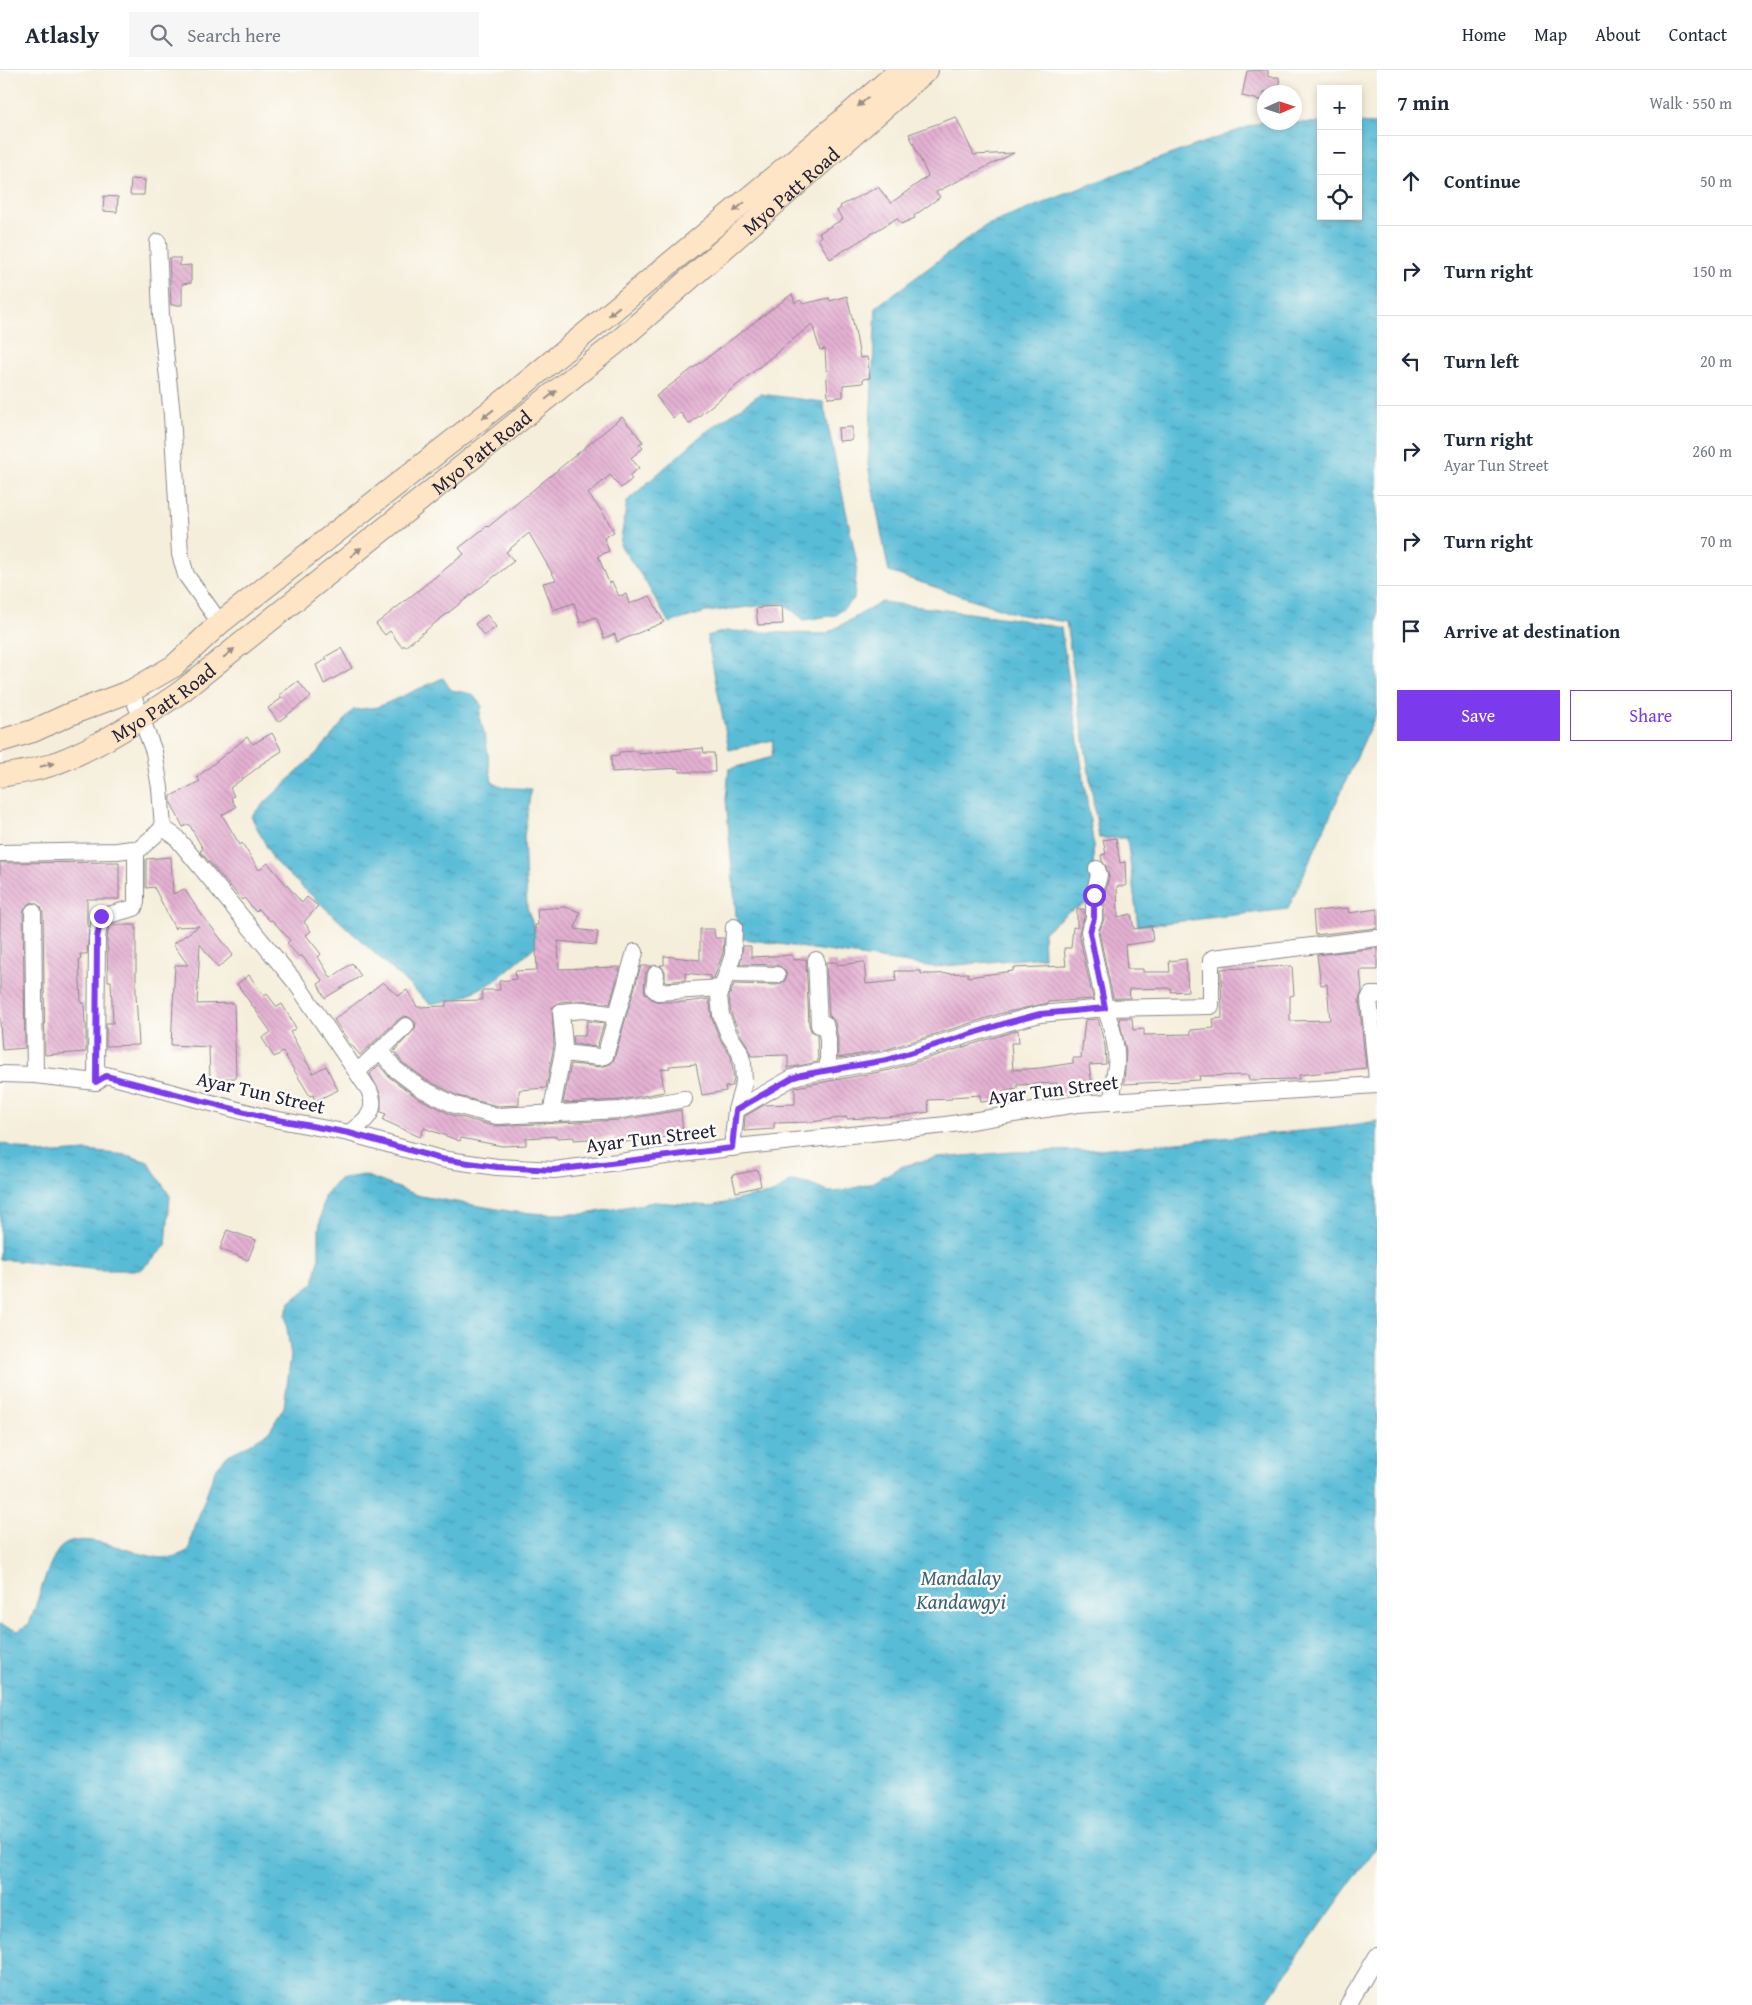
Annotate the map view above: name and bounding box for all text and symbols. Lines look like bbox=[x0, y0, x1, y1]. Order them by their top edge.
search box bbox=[129, 12, 479, 57]
text: Atlasly bbox=[25, 17, 99, 52]
icon: search bbox=[147, 21, 175, 49]
text: Search here bbox=[187, 21, 281, 49]
text: Home bbox=[1462, 21, 1506, 48]
text: Map bbox=[1534, 21, 1567, 48]
text: About bbox=[1595, 21, 1641, 48]
text: Contact bbox=[1669, 21, 1727, 48]
north arrow bbox=[1257, 85, 1302, 130]
map controls bbox=[1317, 85, 1362, 220]
button: + bbox=[1317, 85, 1362, 130]
text: 7 min bbox=[1397, 87, 1449, 118]
text: Walk · 550 m bbox=[1649, 91, 1732, 115]
one-way arrow bbox=[857, 96, 869, 107]
button: − bbox=[1317, 130, 1362, 175]
street label: Myo Patt Road bbox=[735, 139, 845, 241]
icon: ahead bbox=[1397, 167, 1425, 195]
text: Continue bbox=[1444, 167, 1521, 195]
text: 50 m bbox=[1700, 169, 1732, 193]
button: locate bbox=[1317, 175, 1362, 220]
one-way arrow bbox=[732, 201, 745, 212]
icon: right bbox=[1397, 257, 1425, 285]
text: Turn right bbox=[1444, 257, 1533, 285]
text: 150 m bbox=[1692, 259, 1732, 283]
one-way arrow bbox=[607, 305, 620, 316]
icon: left bbox=[1397, 347, 1425, 375]
text: Turn left bbox=[1444, 347, 1519, 375]
text: 20 m bbox=[1700, 349, 1732, 373]
one-way arrow bbox=[545, 390, 558, 401]
street label: Myo Patt Road bbox=[424, 402, 537, 501]
one-way arrow bbox=[482, 408, 495, 419]
text: Turn right bbox=[1444, 425, 1533, 453]
icon: right bbox=[1397, 437, 1425, 465]
text: 260 m bbox=[1692, 439, 1732, 463]
text: Ayar Tun Street bbox=[1444, 453, 1549, 477]
icon: right bbox=[1397, 527, 1425, 555]
text: Turn right bbox=[1444, 527, 1533, 555]
text: 70 m bbox=[1700, 529, 1732, 553]
one-way arrow bbox=[349, 546, 362, 557]
icon: arrive bbox=[1397, 617, 1425, 645]
text: Arrive at destination bbox=[1444, 617, 1620, 645]
one-way arrow bbox=[223, 648, 236, 659]
street label: Myo Patt Road bbox=[105, 655, 221, 748]
button: Save bbox=[1397, 690, 1560, 741]
button: Share bbox=[1570, 690, 1732, 741]
one-way arrow bbox=[40, 761, 55, 769]
route start bbox=[1083, 884, 1106, 907]
route end bbox=[90, 905, 113, 928]
street label: Ayar Tun Street bbox=[194, 1063, 328, 1121]
street label: Ayar Tun Street bbox=[986, 1067, 1120, 1111]
street label: Ayar Tun Street bbox=[584, 1115, 718, 1159]
water label: Mandalay Kandawgyi bbox=[915, 1562, 1006, 1617]

